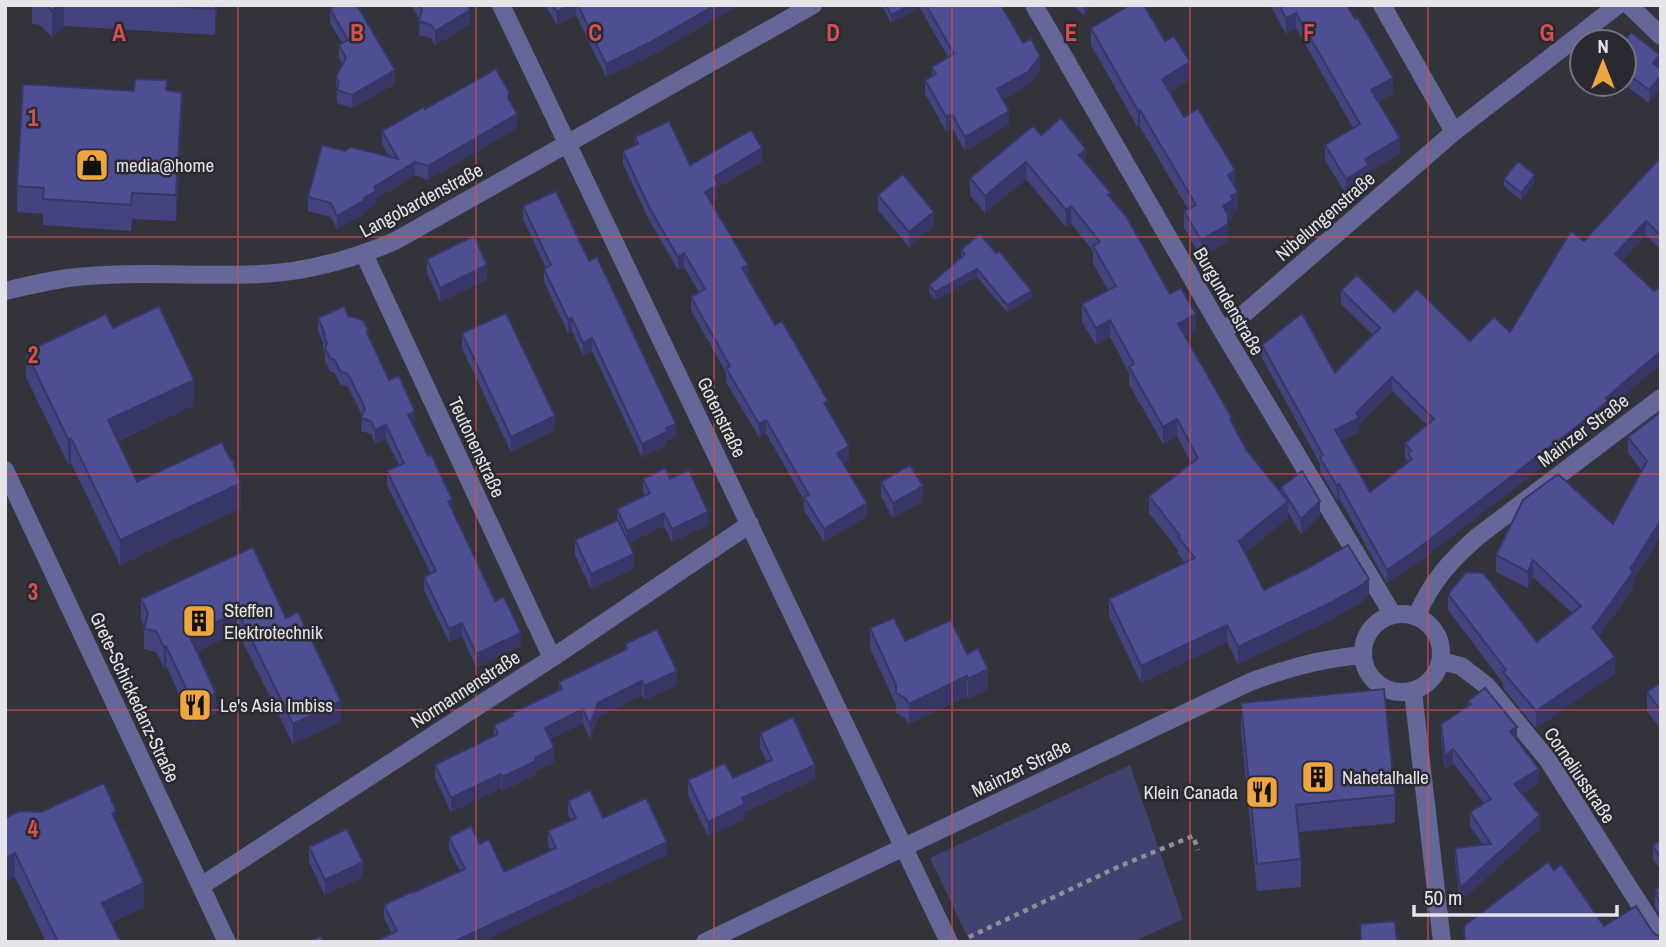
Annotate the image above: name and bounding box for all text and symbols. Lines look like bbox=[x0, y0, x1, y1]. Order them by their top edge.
text: A bbox=[112, 17, 126, 48]
text: B bbox=[350, 17, 364, 48]
text: C bbox=[588, 17, 602, 48]
text: D bbox=[826, 17, 840, 48]
text: E bbox=[1065, 17, 1077, 48]
text: F bbox=[1303, 17, 1315, 48]
text: G bbox=[1540, 17, 1554, 48]
north arrow bbox=[1568, 28, 1638, 98]
text: N bbox=[1597, 33, 1609, 59]
text: 1 bbox=[28, 102, 39, 133]
shop icon: media@home bbox=[73, 146, 111, 184]
place label: media@home bbox=[116, 152, 214, 178]
street label: Langobardenstraße bbox=[355, 157, 487, 243]
street label: Nibelungenstraße bbox=[1270, 166, 1380, 266]
street label: Burgundenstraße bbox=[1188, 242, 1270, 360]
text: 2 bbox=[28, 339, 38, 370]
street label: Gotenstraße bbox=[691, 372, 753, 462]
street label: Mainzer Straße bbox=[1532, 387, 1634, 473]
street label: Teutonenstraße bbox=[442, 392, 512, 502]
text: 3 bbox=[28, 576, 38, 607]
place label: Steffen Elektrotechnik bbox=[224, 597, 323, 645]
building icon: Steffen Elektrotechnik bbox=[180, 602, 218, 640]
street label: Grete-Schickedanz-Straße bbox=[84, 608, 186, 786]
street label: Normannenstraße bbox=[405, 644, 525, 734]
restaurant icon: Le's Asia Imbiss bbox=[176, 686, 214, 724]
place label: Le's Asia Imbiss bbox=[220, 692, 333, 718]
street label: Corneliusstraße bbox=[1538, 722, 1622, 828]
street label: Mainzer Straße bbox=[967, 733, 1075, 803]
building icon: Nahetalhalle bbox=[1299, 758, 1337, 796]
place label: Nahetalhalle bbox=[1342, 764, 1429, 790]
restaurant icon: Klein Canada bbox=[1243, 773, 1281, 811]
place label: Klein Canada bbox=[1144, 779, 1238, 805]
text: 4 bbox=[28, 813, 39, 844]
scale bar bbox=[1414, 874, 1617, 918]
text: 50 m bbox=[1424, 883, 1462, 912]

